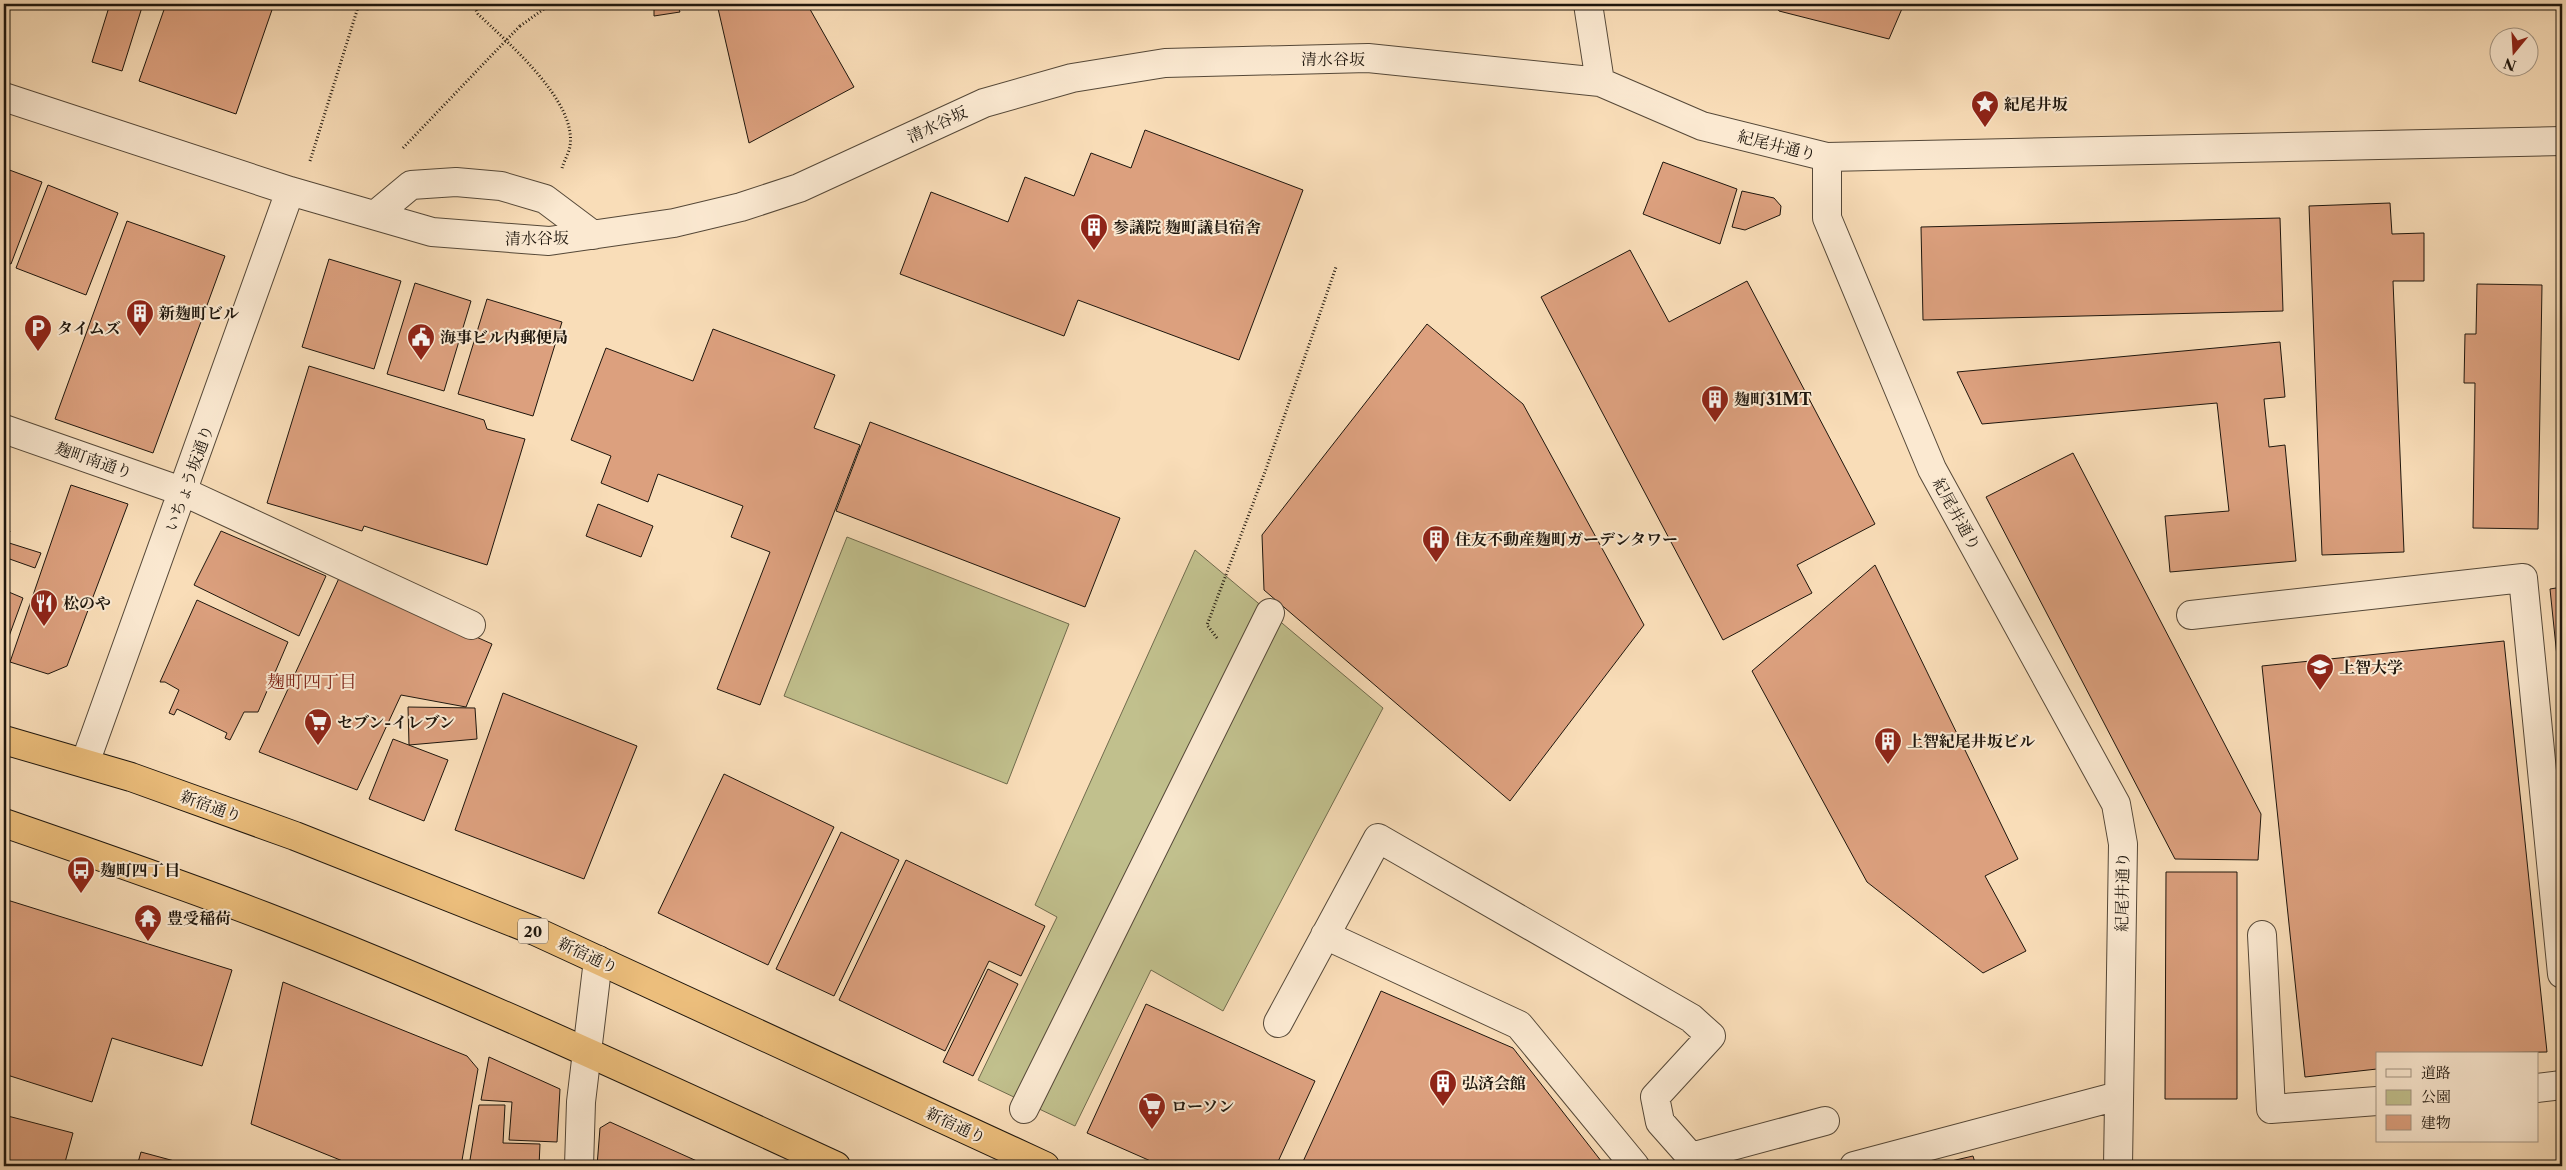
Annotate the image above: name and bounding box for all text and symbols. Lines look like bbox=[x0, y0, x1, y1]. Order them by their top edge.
north arrow bbox=[2488, 28, 2538, 78]
street label: 清水谷坂 bbox=[1301, 49, 1365, 69]
text: N bbox=[2501, 54, 2519, 75]
place icon: 紀尾井坂 bbox=[1970, 89, 2000, 128]
place label: 紀尾井坂 bbox=[2004, 94, 2068, 114]
street label: 清水谷坂 bbox=[904, 101, 970, 147]
street label: 紀尾井通り bbox=[1736, 126, 1818, 164]
building icon: 参議院 麹町議員宿舎 bbox=[1079, 212, 1109, 251]
place label: 参議院 麹町議員宿舎 bbox=[1113, 217, 1261, 237]
street label: 清水谷坂 bbox=[505, 227, 569, 249]
building icon: 新麹町ビル bbox=[125, 298, 155, 337]
place label: 新麹町ビル bbox=[158, 303, 239, 323]
parking icon: タイムズ bbox=[23, 313, 53, 352]
place label: タイムズ bbox=[57, 318, 121, 338]
public building icon: 海事ビル内郵便局 bbox=[406, 322, 436, 361]
place label: 海事ビル内郵便局 bbox=[440, 327, 568, 347]
building icon: 麹町31MT bbox=[1700, 384, 1730, 423]
place label: 麹町31MT bbox=[1734, 389, 1812, 409]
street label: いちょう坂通り bbox=[160, 422, 218, 534]
street label: 麹町南通り bbox=[53, 438, 135, 482]
street label: 紀尾井通り bbox=[1929, 474, 1985, 554]
building icon: 住友不動産麹町ガーデンタワー bbox=[1421, 524, 1451, 563]
place label: 住友不動産麹町ガーデンタワー bbox=[1455, 529, 1678, 549]
restaurant icon: 松のや bbox=[29, 588, 59, 627]
place label: 松のや bbox=[63, 593, 111, 613]
school or university icon: 上智大学 bbox=[2305, 652, 2335, 691]
place label: 上智大学 bbox=[2339, 657, 2403, 677]
district label: 麹町四丁目 bbox=[267, 671, 357, 693]
supermarket icon: セブン-イレブン bbox=[303, 707, 333, 746]
place label: セブン-イレブン bbox=[337, 712, 455, 732]
building icon: 上智紀尾井坂ビル bbox=[1873, 726, 1903, 765]
place label: 上智紀尾井坂ビル bbox=[1907, 731, 2035, 751]
street label: 新宿通り bbox=[178, 786, 244, 826]
street label: 紀尾井通り bbox=[2111, 852, 2133, 932]
bus stop icon: 麹町四丁目 bbox=[66, 855, 96, 894]
place label: 麹町四丁目 bbox=[100, 860, 180, 880]
temple icon: 豊受稲荷 bbox=[133, 903, 163, 942]
place label: 豊受稲荷 bbox=[167, 908, 231, 928]
road number: 20 bbox=[518, 918, 548, 944]
street label: 新宿通り bbox=[555, 932, 621, 978]
legend bbox=[2376, 1052, 2538, 1142]
text: 道路 bbox=[2421, 1063, 2451, 1082]
building icon: 弘済会館 bbox=[1428, 1068, 1458, 1107]
place label: 弘済会館 bbox=[1462, 1073, 1526, 1093]
text: 公園 bbox=[2421, 1087, 2451, 1106]
supermarket icon: ローソン bbox=[1137, 1091, 1167, 1130]
place label: ローソン bbox=[1171, 1096, 1234, 1116]
street label: 新宿通り bbox=[923, 1102, 989, 1148]
text: 建物 bbox=[2421, 1113, 2451, 1132]

